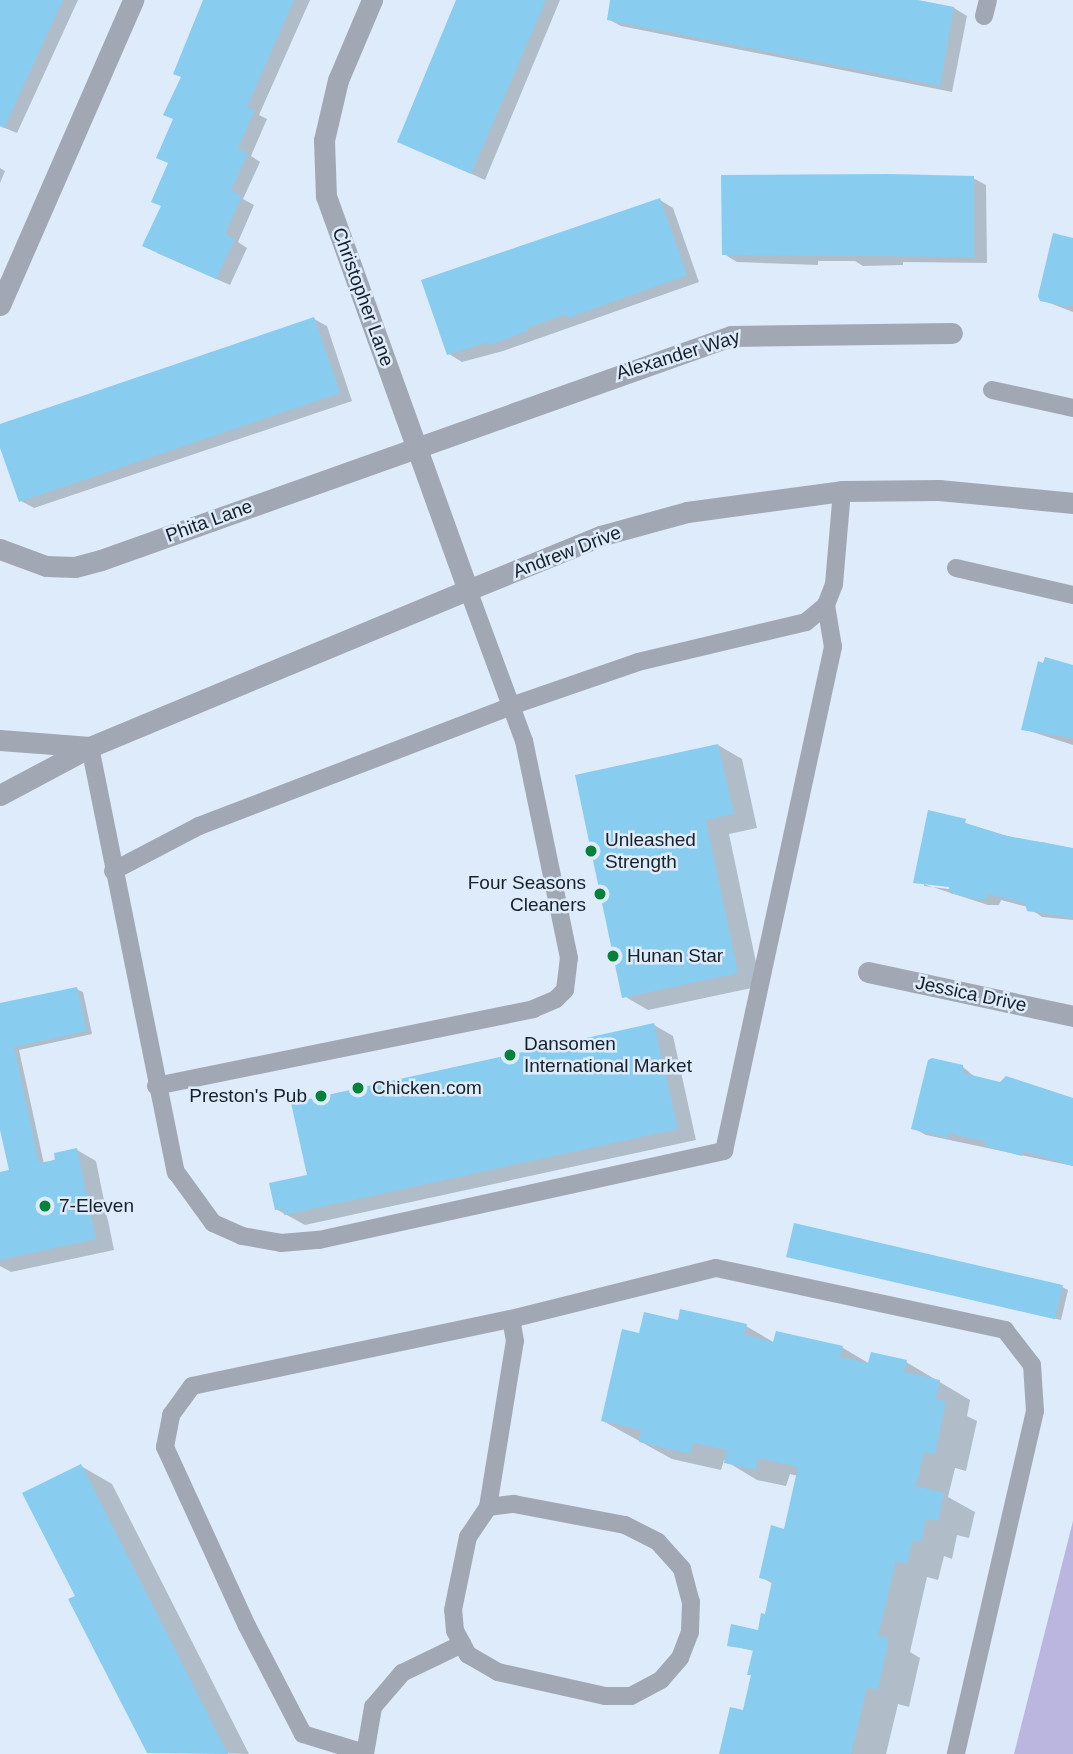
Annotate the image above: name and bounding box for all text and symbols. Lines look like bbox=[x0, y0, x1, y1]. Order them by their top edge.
street label: Christopher Lane bbox=[327, 225, 399, 369]
street label: Alexander Way bbox=[613, 325, 743, 385]
street label: Phita Lane bbox=[162, 495, 256, 547]
street label: Andrew Drive bbox=[510, 521, 624, 583]
place label: Unleashed Strength bbox=[605, 829, 696, 873]
marker: Unleashed Strength bbox=[583, 843, 599, 859]
place label: Four Seasons Cleaners bbox=[468, 872, 586, 916]
marker: Four Seasons Cleaners bbox=[592, 886, 608, 902]
place label: Hunan Star bbox=[627, 945, 723, 967]
marker: Hunan Star bbox=[605, 948, 621, 964]
street label: Jessica Drive bbox=[913, 971, 1029, 1017]
place label: Dansomen International Market bbox=[524, 1033, 692, 1077]
marker: Dansomen International Market bbox=[502, 1047, 518, 1063]
place label: Chicken.com bbox=[372, 1077, 482, 1099]
marker: Chicken.com bbox=[350, 1080, 366, 1096]
place label: Preston's Pub bbox=[189, 1085, 307, 1107]
marker: Preston's Pub bbox=[313, 1088, 329, 1104]
place label: 7-Eleven bbox=[59, 1195, 134, 1217]
marker: 7-Eleven bbox=[37, 1198, 53, 1214]

